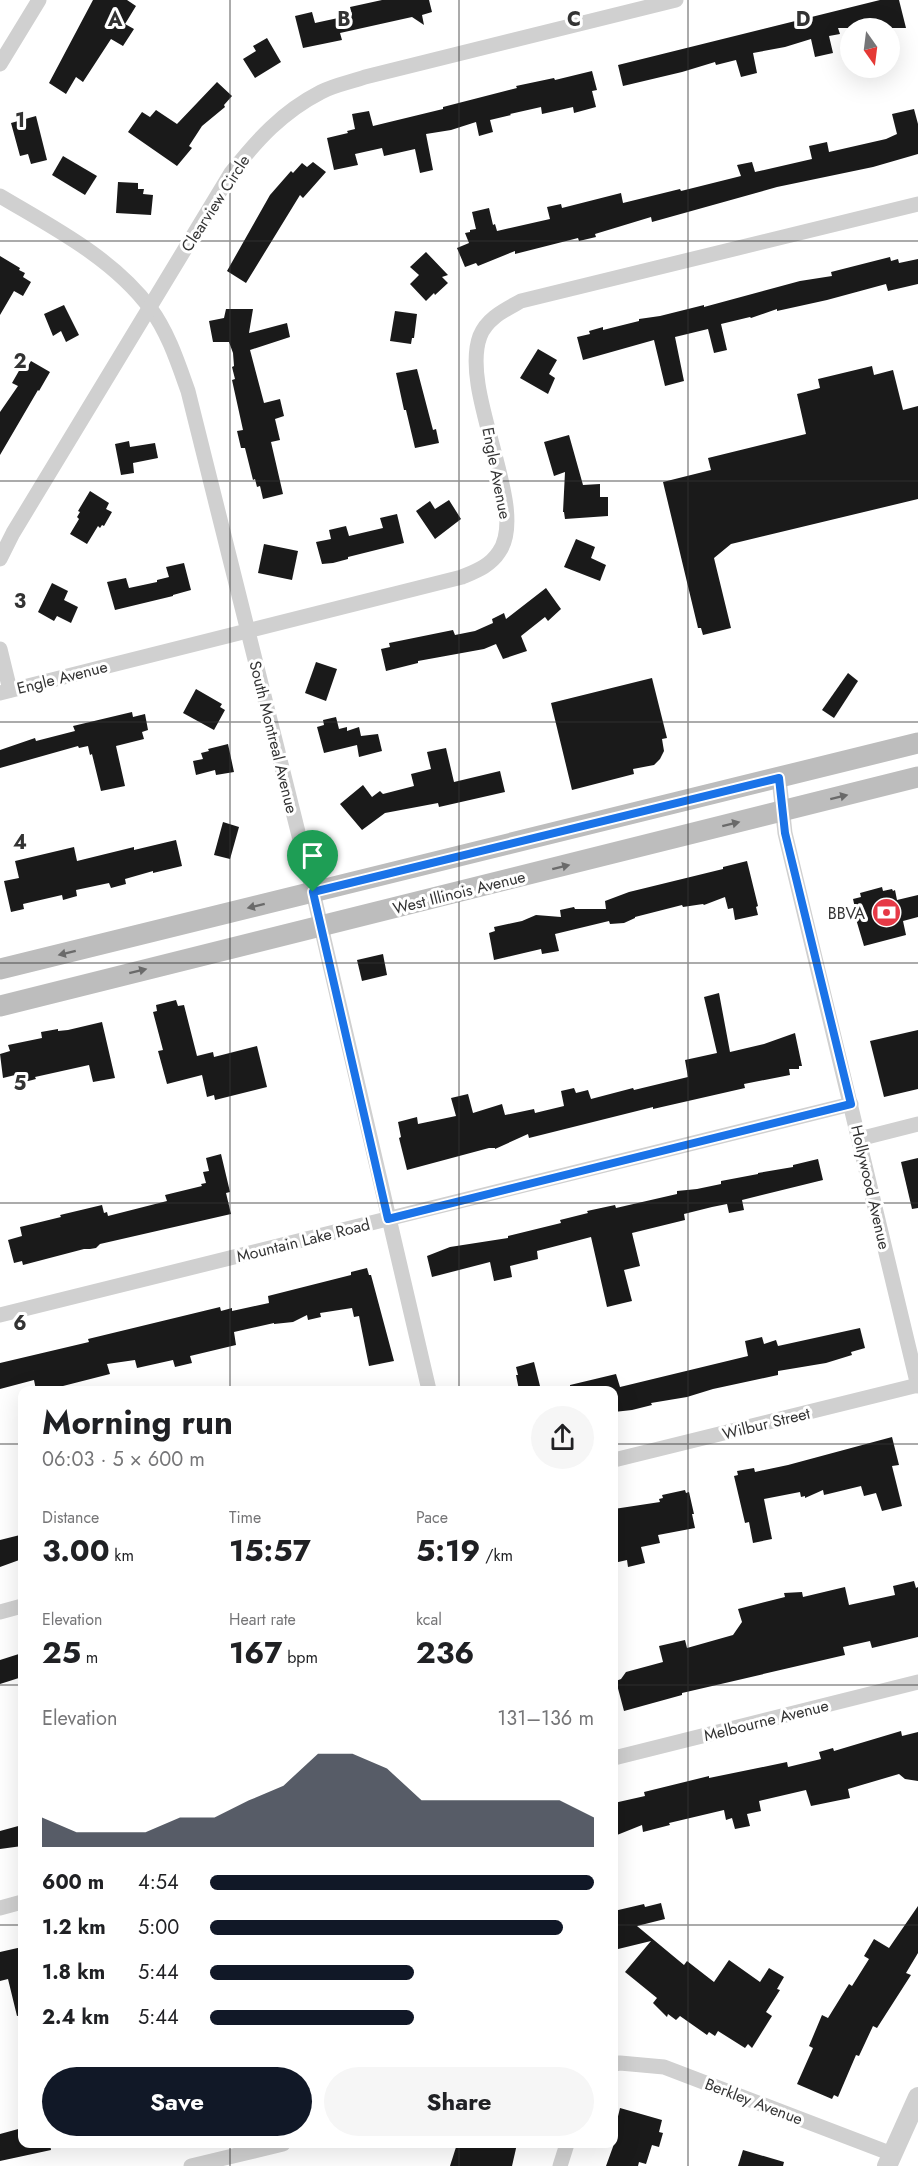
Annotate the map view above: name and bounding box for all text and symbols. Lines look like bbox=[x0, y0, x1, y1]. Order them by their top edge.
text: A bbox=[107, 5, 123, 34]
text: B bbox=[337, 5, 351, 34]
text: C bbox=[567, 5, 581, 34]
text: D bbox=[796, 5, 810, 34]
north arrow bbox=[840, 18, 900, 78]
map controls bbox=[840, 18, 900, 78]
text: 1 bbox=[15, 106, 25, 135]
street label: Clearview Circle bbox=[175, 150, 255, 256]
text: 2 bbox=[13, 347, 27, 376]
street label: Engle Avenue bbox=[476, 425, 517, 521]
text: 3 bbox=[14, 587, 26, 616]
street label: Engle Avenue bbox=[14, 655, 110, 700]
street label: South Montreal Avenue bbox=[243, 658, 304, 816]
one-way arrow bbox=[830, 792, 848, 802]
one-way arrow bbox=[721, 819, 740, 829]
text: 4 bbox=[13, 828, 27, 857]
pin bbox=[287, 830, 338, 892]
icon: arrive bbox=[296, 839, 329, 872]
one-way arrow bbox=[551, 861, 570, 871]
street label: West Illinois Avenue bbox=[390, 865, 528, 920]
bank icon: BBVA bbox=[870, 897, 902, 929]
one-way arrow bbox=[247, 902, 265, 912]
place label: BBVA bbox=[828, 902, 865, 925]
one-way arrow bbox=[57, 948, 76, 958]
one-way arrow bbox=[129, 966, 148, 976]
text: 5 bbox=[14, 1069, 27, 1098]
street label: Hollywood Avenue bbox=[845, 1123, 896, 1252]
street label: Mountain Lake Road bbox=[234, 1213, 372, 1268]
text: 6 bbox=[13, 1309, 27, 1338]
text: Morning run bbox=[42, 1399, 233, 1446]
street label: Wilbur Street bbox=[720, 1401, 813, 1445]
button: share bbox=[531, 1406, 594, 1469]
text: 06:03 · 5 × 600 m bbox=[42, 1445, 205, 1474]
text: Distance bbox=[42, 1506, 99, 1529]
text: Time bbox=[229, 1506, 261, 1529]
text: Pace bbox=[416, 1506, 448, 1529]
text: 3.00 bbox=[42, 1529, 110, 1572]
text: 15:57 bbox=[229, 1529, 311, 1572]
text: 5:19 bbox=[416, 1529, 480, 1572]
text: km bbox=[110, 1544, 134, 1567]
text: /km bbox=[480, 1544, 513, 1567]
text: Elevation bbox=[42, 1608, 102, 1631]
text: Heart rate bbox=[229, 1608, 296, 1631]
text: kcal bbox=[416, 1608, 442, 1631]
text: 25 bbox=[42, 1631, 81, 1674]
text: 167 bbox=[229, 1631, 282, 1674]
text: 236 bbox=[416, 1631, 474, 1674]
text: m bbox=[81, 1646, 98, 1669]
text: bpm bbox=[282, 1646, 318, 1669]
street label: Melbourne Avenue bbox=[701, 1694, 831, 1747]
text: Elevation bbox=[42, 1704, 117, 1733]
text: 131–136 m bbox=[497, 1704, 594, 1733]
text: 600 m bbox=[42, 1868, 104, 1897]
text: 4:54 bbox=[138, 1868, 179, 1897]
text: 1.2 km bbox=[42, 1913, 106, 1942]
text: 5:00 bbox=[138, 1913, 179, 1942]
text: 1.8 km bbox=[42, 1958, 105, 1987]
text: 5:44 bbox=[138, 1958, 179, 1987]
text: 2.4 km bbox=[42, 2003, 109, 2032]
text: 5:44 bbox=[138, 2003, 179, 2032]
button: Save bbox=[42, 2067, 312, 2136]
button: Share bbox=[324, 2067, 594, 2136]
street label: Berkley Avenue bbox=[702, 2072, 806, 2131]

